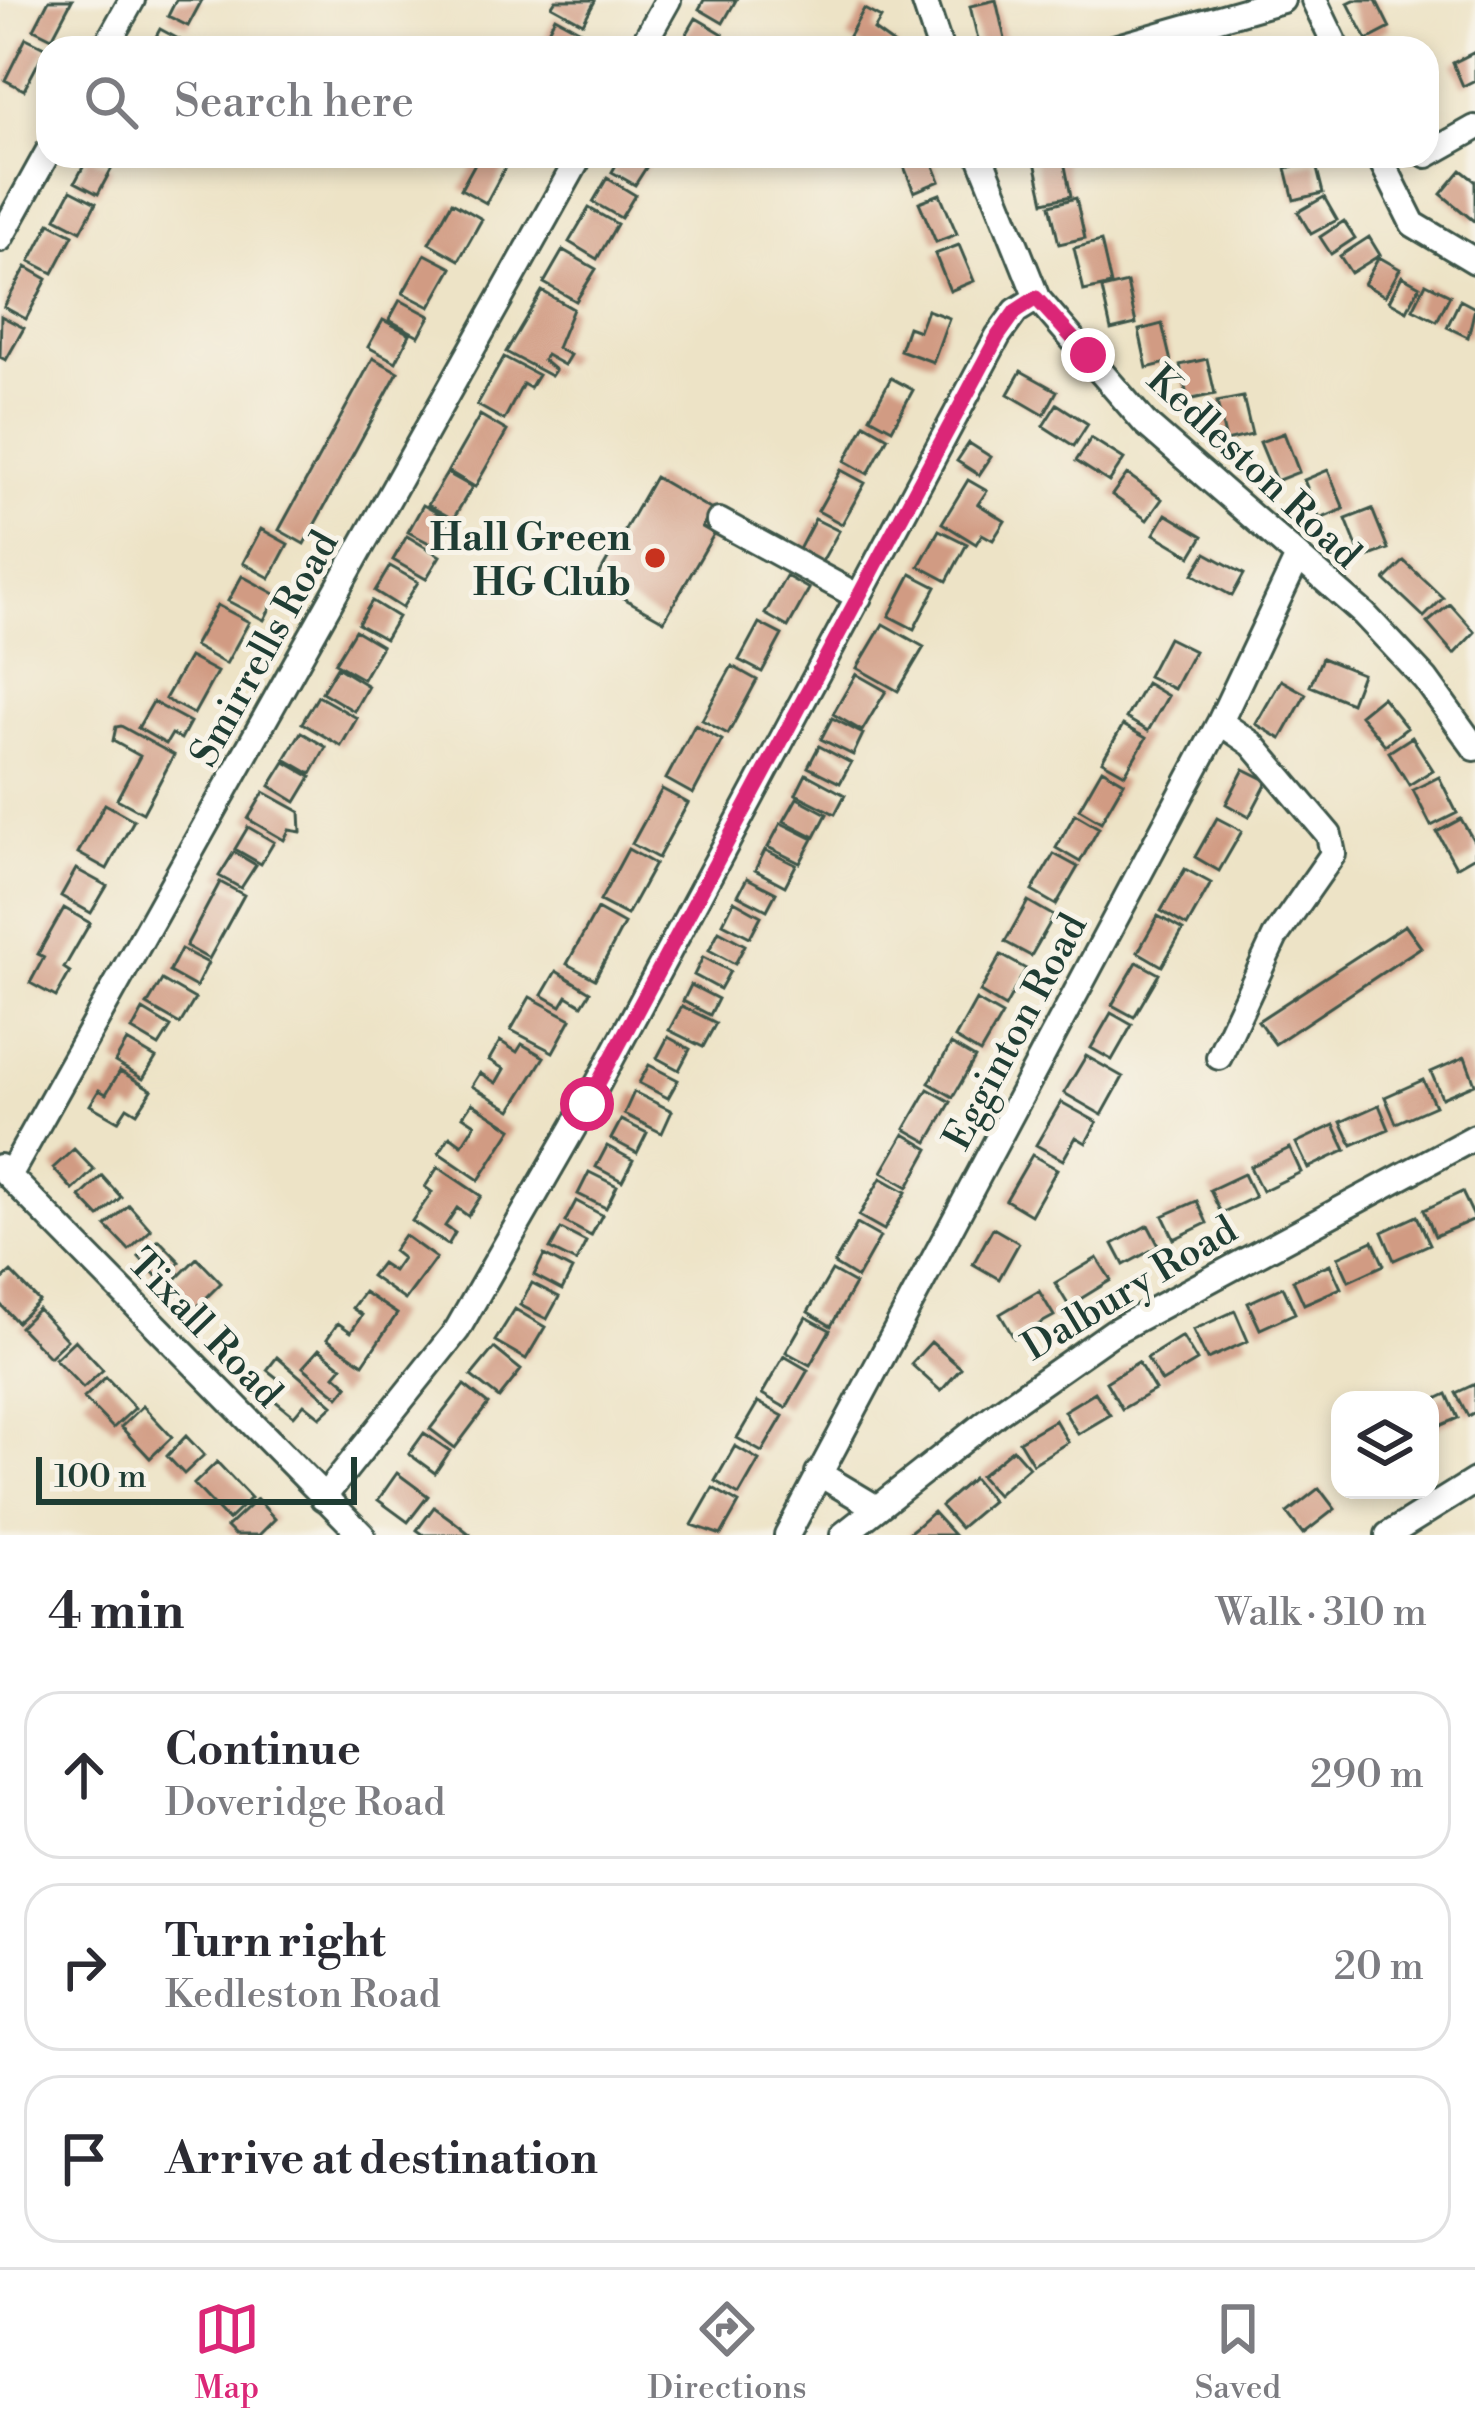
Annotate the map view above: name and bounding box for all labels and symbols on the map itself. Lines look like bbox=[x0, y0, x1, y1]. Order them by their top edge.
route end bbox=[1061, 328, 1115, 382]
street label: Kedleston Road bbox=[1136, 356, 1371, 580]
place label: Hall Green HG Club bbox=[430, 514, 631, 608]
street label: Smirrells Road bbox=[180, 523, 350, 776]
marker: Hall Green HG Club bbox=[642, 545, 668, 571]
street label: Egginton Road bbox=[933, 906, 1099, 1159]
route start bbox=[560, 1077, 614, 1131]
street label: Dalbury Road bbox=[1014, 1206, 1247, 1372]
street label: Tixall Road bbox=[116, 1239, 292, 1418]
scale bar bbox=[36, 1451, 357, 1504]

